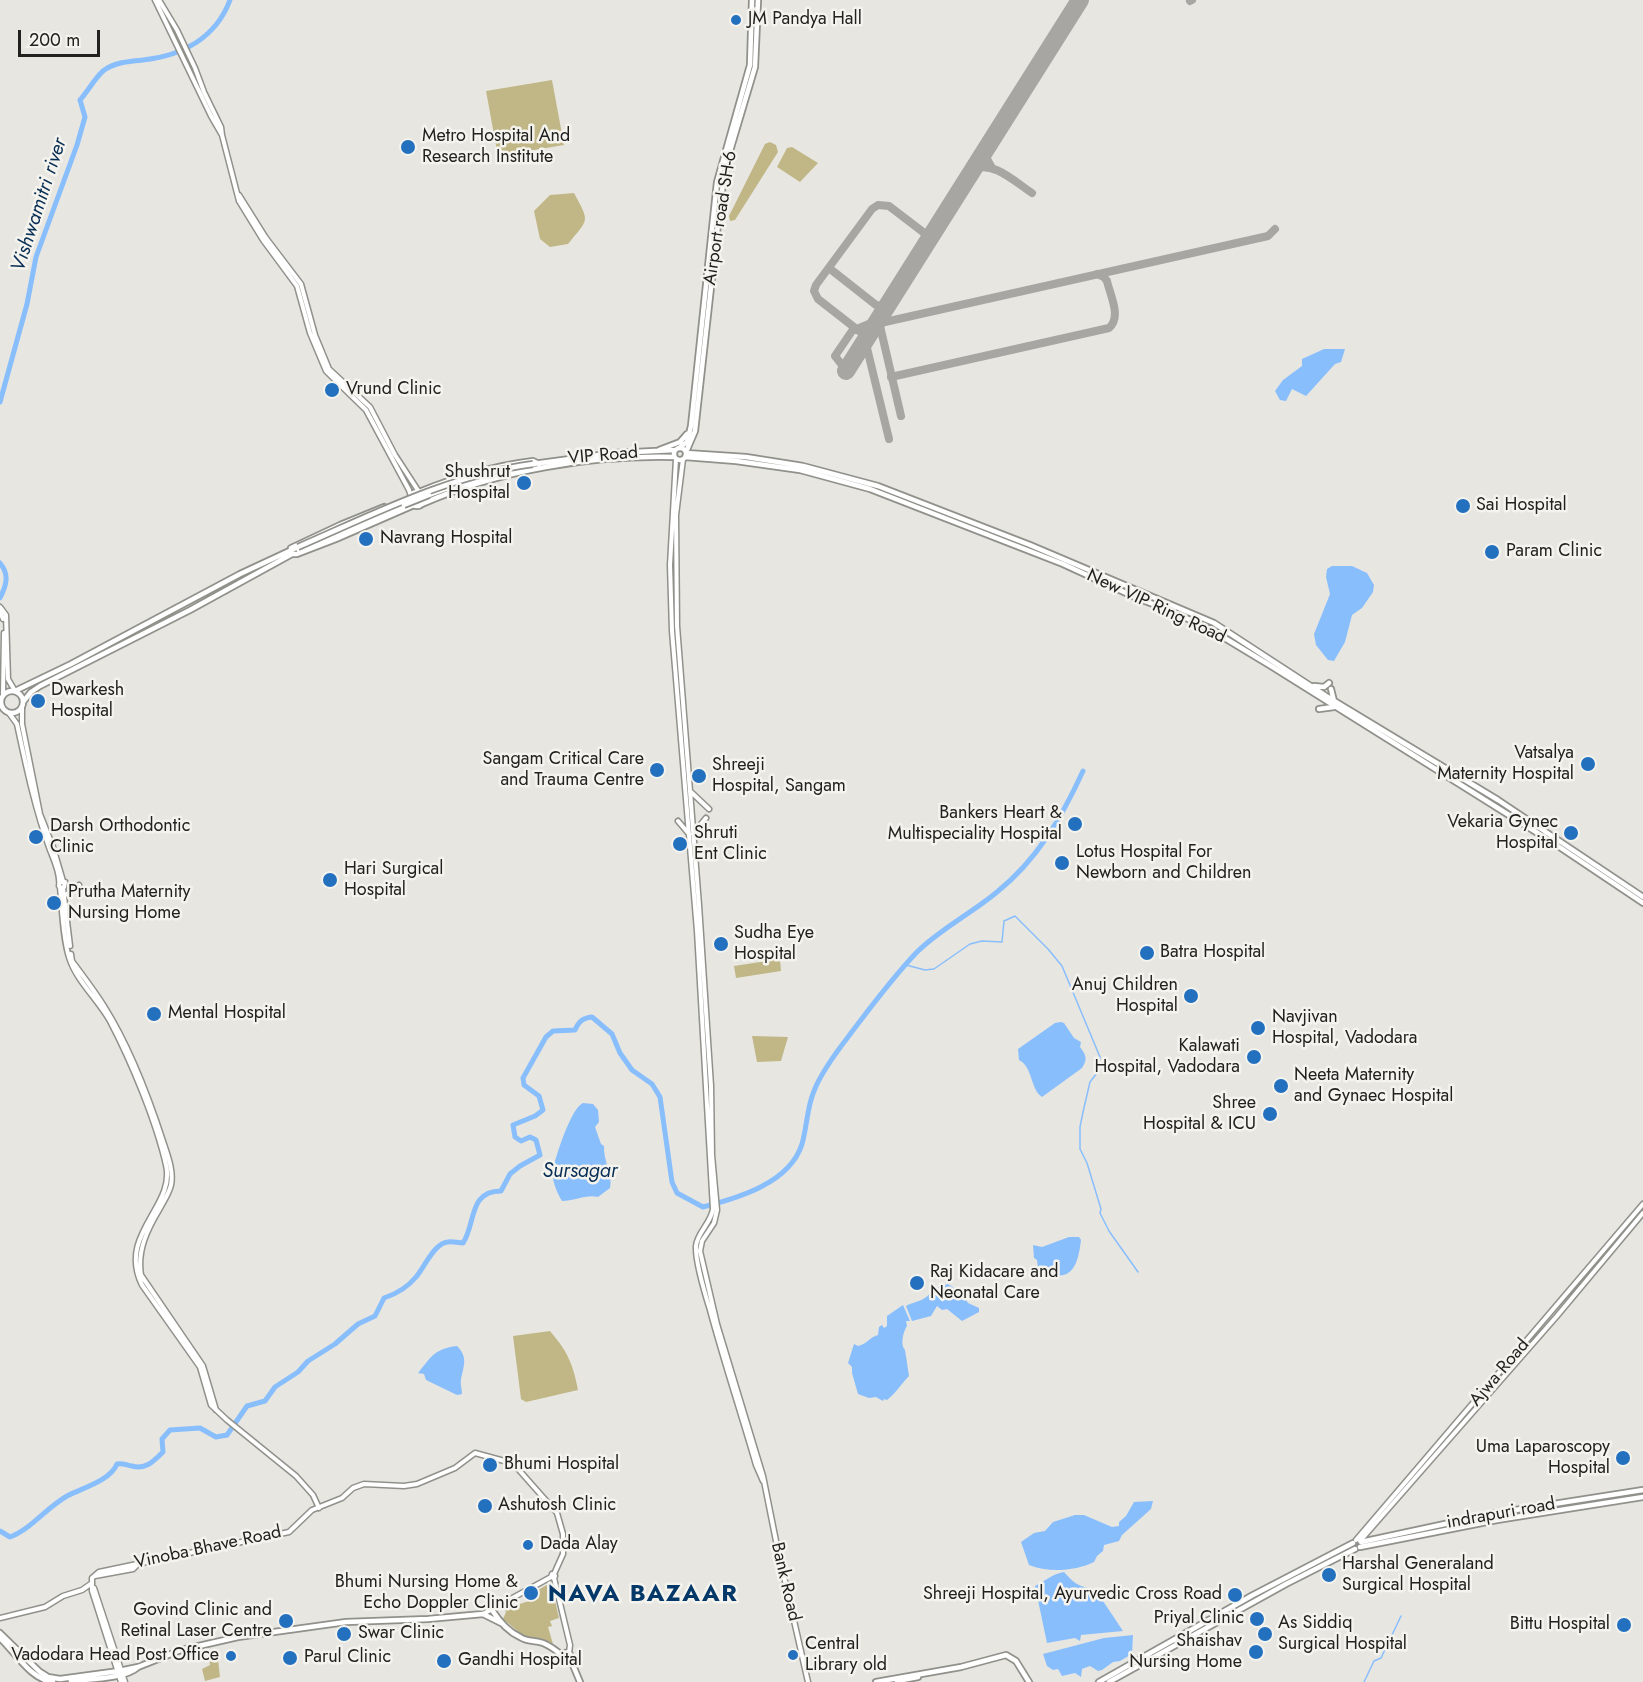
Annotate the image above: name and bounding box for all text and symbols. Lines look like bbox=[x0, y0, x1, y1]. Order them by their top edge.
place label: JM Pandya Hall bbox=[748, 9, 862, 31]
marker: JM Pandya Hall bbox=[729, 13, 743, 27]
scale bar bbox=[21, 18, 104, 56]
text: 200 m bbox=[29, 27, 80, 53]
place label: Metro Hospital And Research Institute bbox=[422, 126, 570, 168]
water label: Vishwamitri river bbox=[7, 135, 73, 275]
marker: Metro Hospital And Research Institute bbox=[399, 138, 417, 156]
street label: Airport road SH-6 bbox=[700, 149, 742, 287]
place label: Vrund Clinic bbox=[346, 379, 441, 401]
marker: Vrund Clinic bbox=[323, 381, 341, 399]
street label: VIP Road bbox=[567, 442, 639, 470]
place label: Shushrut Hospital bbox=[445, 462, 510, 504]
marker: Shushrut Hospital bbox=[515, 474, 533, 492]
place label: Sai Hospital bbox=[1476, 495, 1567, 517]
marker: Sai Hospital bbox=[1454, 497, 1472, 515]
place label: Navrang Hospital bbox=[380, 528, 512, 550]
marker: Navrang Hospital bbox=[357, 530, 375, 548]
place label: Param Clinic bbox=[1506, 541, 1602, 563]
marker: Param Clinic bbox=[1483, 543, 1501, 561]
street label: New VIP Ring Road bbox=[1083, 565, 1229, 649]
place label: Dwarkesh Hospital bbox=[51, 680, 124, 722]
marker: Dwarkesh Hospital bbox=[29, 692, 47, 710]
place label: Vatsalya Maternity Hospital bbox=[1437, 743, 1574, 786]
place label: Sangam Critical Care and Trauma Centre bbox=[483, 749, 644, 792]
place label: Shreeji Hospital, Sangam bbox=[712, 755, 846, 798]
marker: Vatsalya Maternity Hospital bbox=[1579, 755, 1597, 773]
marker: Sangam Critical Care and Trauma Centre bbox=[648, 761, 666, 779]
marker: Shreeji Hospital, Sangam bbox=[690, 767, 708, 785]
place label: Bankers Heart & Multispeciality Hospital bbox=[888, 803, 1062, 846]
place label: Vekaria Gynec Hospital bbox=[1447, 812, 1558, 854]
marker: Bankers Heart & Multispeciality Hospital bbox=[1066, 815, 1084, 833]
place label: Darsh Orthodontic Clinic bbox=[50, 816, 190, 858]
place label: Shruti Ent Clinic bbox=[694, 823, 767, 866]
marker: Vekaria Gynec Hospital bbox=[1562, 824, 1580, 842]
marker: Darsh Orthodontic Clinic bbox=[27, 828, 45, 846]
marker: Shruti Ent Clinic bbox=[671, 835, 689, 853]
place label: Lotus Hospital For Newborn and Children bbox=[1076, 842, 1252, 884]
marker: Lotus Hospital For Newborn and Children bbox=[1053, 854, 1071, 872]
place label: Hari Surgical Hospital bbox=[344, 859, 443, 902]
marker: Hari Surgical Hospital bbox=[321, 871, 339, 889]
place label: Prutha Maternity Nursing Home bbox=[68, 882, 190, 924]
marker: Prutha Maternity Nursing Home bbox=[45, 894, 63, 912]
place label: Sudha Eye Hospital bbox=[734, 923, 814, 966]
marker: Sudha Eye Hospital bbox=[712, 935, 730, 953]
place label: Batra Hospital bbox=[1160, 942, 1265, 964]
marker: Batra Hospital bbox=[1138, 944, 1156, 962]
place label: Anuj Children Hospital bbox=[1072, 975, 1178, 1018]
marker: Anuj Children Hospital bbox=[1182, 987, 1200, 1005]
place label: Mental Hospital bbox=[168, 1003, 286, 1025]
marker: Mental Hospital bbox=[145, 1005, 163, 1023]
place label: Navjivan Hospital, Vadodara bbox=[1272, 1007, 1418, 1050]
marker: Navjivan Hospital, Vadodara bbox=[1249, 1019, 1267, 1037]
place label: Kalawati Hospital, Vadodara bbox=[1094, 1036, 1240, 1078]
marker: Kalawati Hospital, Vadodara bbox=[1245, 1048, 1263, 1066]
place label: Neeta Maternity and Gynaec Hospital bbox=[1294, 1065, 1453, 1108]
marker: Neeta Maternity and Gynaec Hospital bbox=[1272, 1077, 1290, 1095]
place label: Shree Hospital & ICU bbox=[1143, 1093, 1256, 1136]
marker: Shree Hospital & ICU bbox=[1261, 1105, 1279, 1123]
water label: Sursagar bbox=[542, 1160, 618, 1184]
place label: Raj Kidacare and Neonatal Care bbox=[930, 1262, 1059, 1304]
marker: Raj Kidacare and Neonatal Care bbox=[908, 1274, 926, 1292]
street label: Ajwa Road bbox=[1466, 1335, 1534, 1411]
place label: Uma Laparoscopy Hospital bbox=[1476, 1437, 1610, 1480]
marker: Uma Laparoscopy Hospital bbox=[1614, 1449, 1632, 1467]
place label: Bhumi Hospital bbox=[504, 1454, 619, 1476]
marker: Bhumi Hospital bbox=[481, 1456, 499, 1474]
street label: indrapuri road bbox=[1445, 1494, 1557, 1534]
place label: Ashutosh Clinic bbox=[498, 1495, 616, 1517]
marker: Ashutosh Clinic bbox=[476, 1497, 494, 1515]
street label: Vinoba Bhave Road bbox=[133, 1522, 283, 1574]
place label: Dada Alay bbox=[540, 1534, 618, 1556]
marker: Dada Alay bbox=[521, 1538, 535, 1552]
street label: Bank Road bbox=[765, 1540, 805, 1624]
place label: Harshal Generaland Surgical Hospital bbox=[1342, 1554, 1494, 1596]
marker: Harshal Generaland Surgical Hospital bbox=[1320, 1566, 1338, 1584]
place label: Bhumi Nursing Home & Echo Doppler Clinic bbox=[335, 1572, 518, 1614]
district label: NAVA BAZAAR bbox=[548, 1581, 738, 1609]
marker: Bhumi Nursing Home & Echo Doppler Clinic bbox=[522, 1584, 540, 1602]
place label: Shreeji Hospital, Ayurvedic Cross Road bbox=[923, 1584, 1222, 1606]
marker: Shreeji Hospital, Ayurvedic Cross Road bbox=[1226, 1586, 1244, 1604]
place label: Govind Clinic and Retinal Laser Centre bbox=[121, 1600, 272, 1642]
place label: Priyal Clinic bbox=[1154, 1608, 1244, 1630]
marker: Priyal Clinic bbox=[1248, 1610, 1266, 1628]
marker: Govind Clinic and Retinal Laser Centre bbox=[277, 1612, 295, 1630]
place label: As Siddiq Surgical Hospital bbox=[1278, 1613, 1407, 1656]
place label: Bittu Hospital bbox=[1510, 1614, 1610, 1636]
marker: Bittu Hospital bbox=[1615, 1616, 1633, 1634]
place label: Swar Clinic bbox=[358, 1623, 444, 1645]
marker: Swar Clinic bbox=[335, 1625, 353, 1643]
marker: As Siddiq Surgical Hospital bbox=[1256, 1625, 1274, 1643]
place label: Shaishav Nursing Home bbox=[1129, 1631, 1242, 1674]
place label: Central Library old bbox=[805, 1634, 887, 1676]
marker: Shaishav Nursing Home bbox=[1247, 1643, 1265, 1661]
place label: Vadodara Head Post Office bbox=[11, 1645, 219, 1667]
place label: Parul Clinic bbox=[304, 1647, 391, 1669]
marker: Central Library old bbox=[786, 1648, 800, 1662]
marker: Vadodara Head Post Office bbox=[224, 1649, 238, 1663]
marker: Parul Clinic bbox=[281, 1649, 299, 1667]
place label: Gandhi Hospital bbox=[458, 1650, 582, 1672]
marker: Gandhi Hospital bbox=[435, 1652, 453, 1670]

